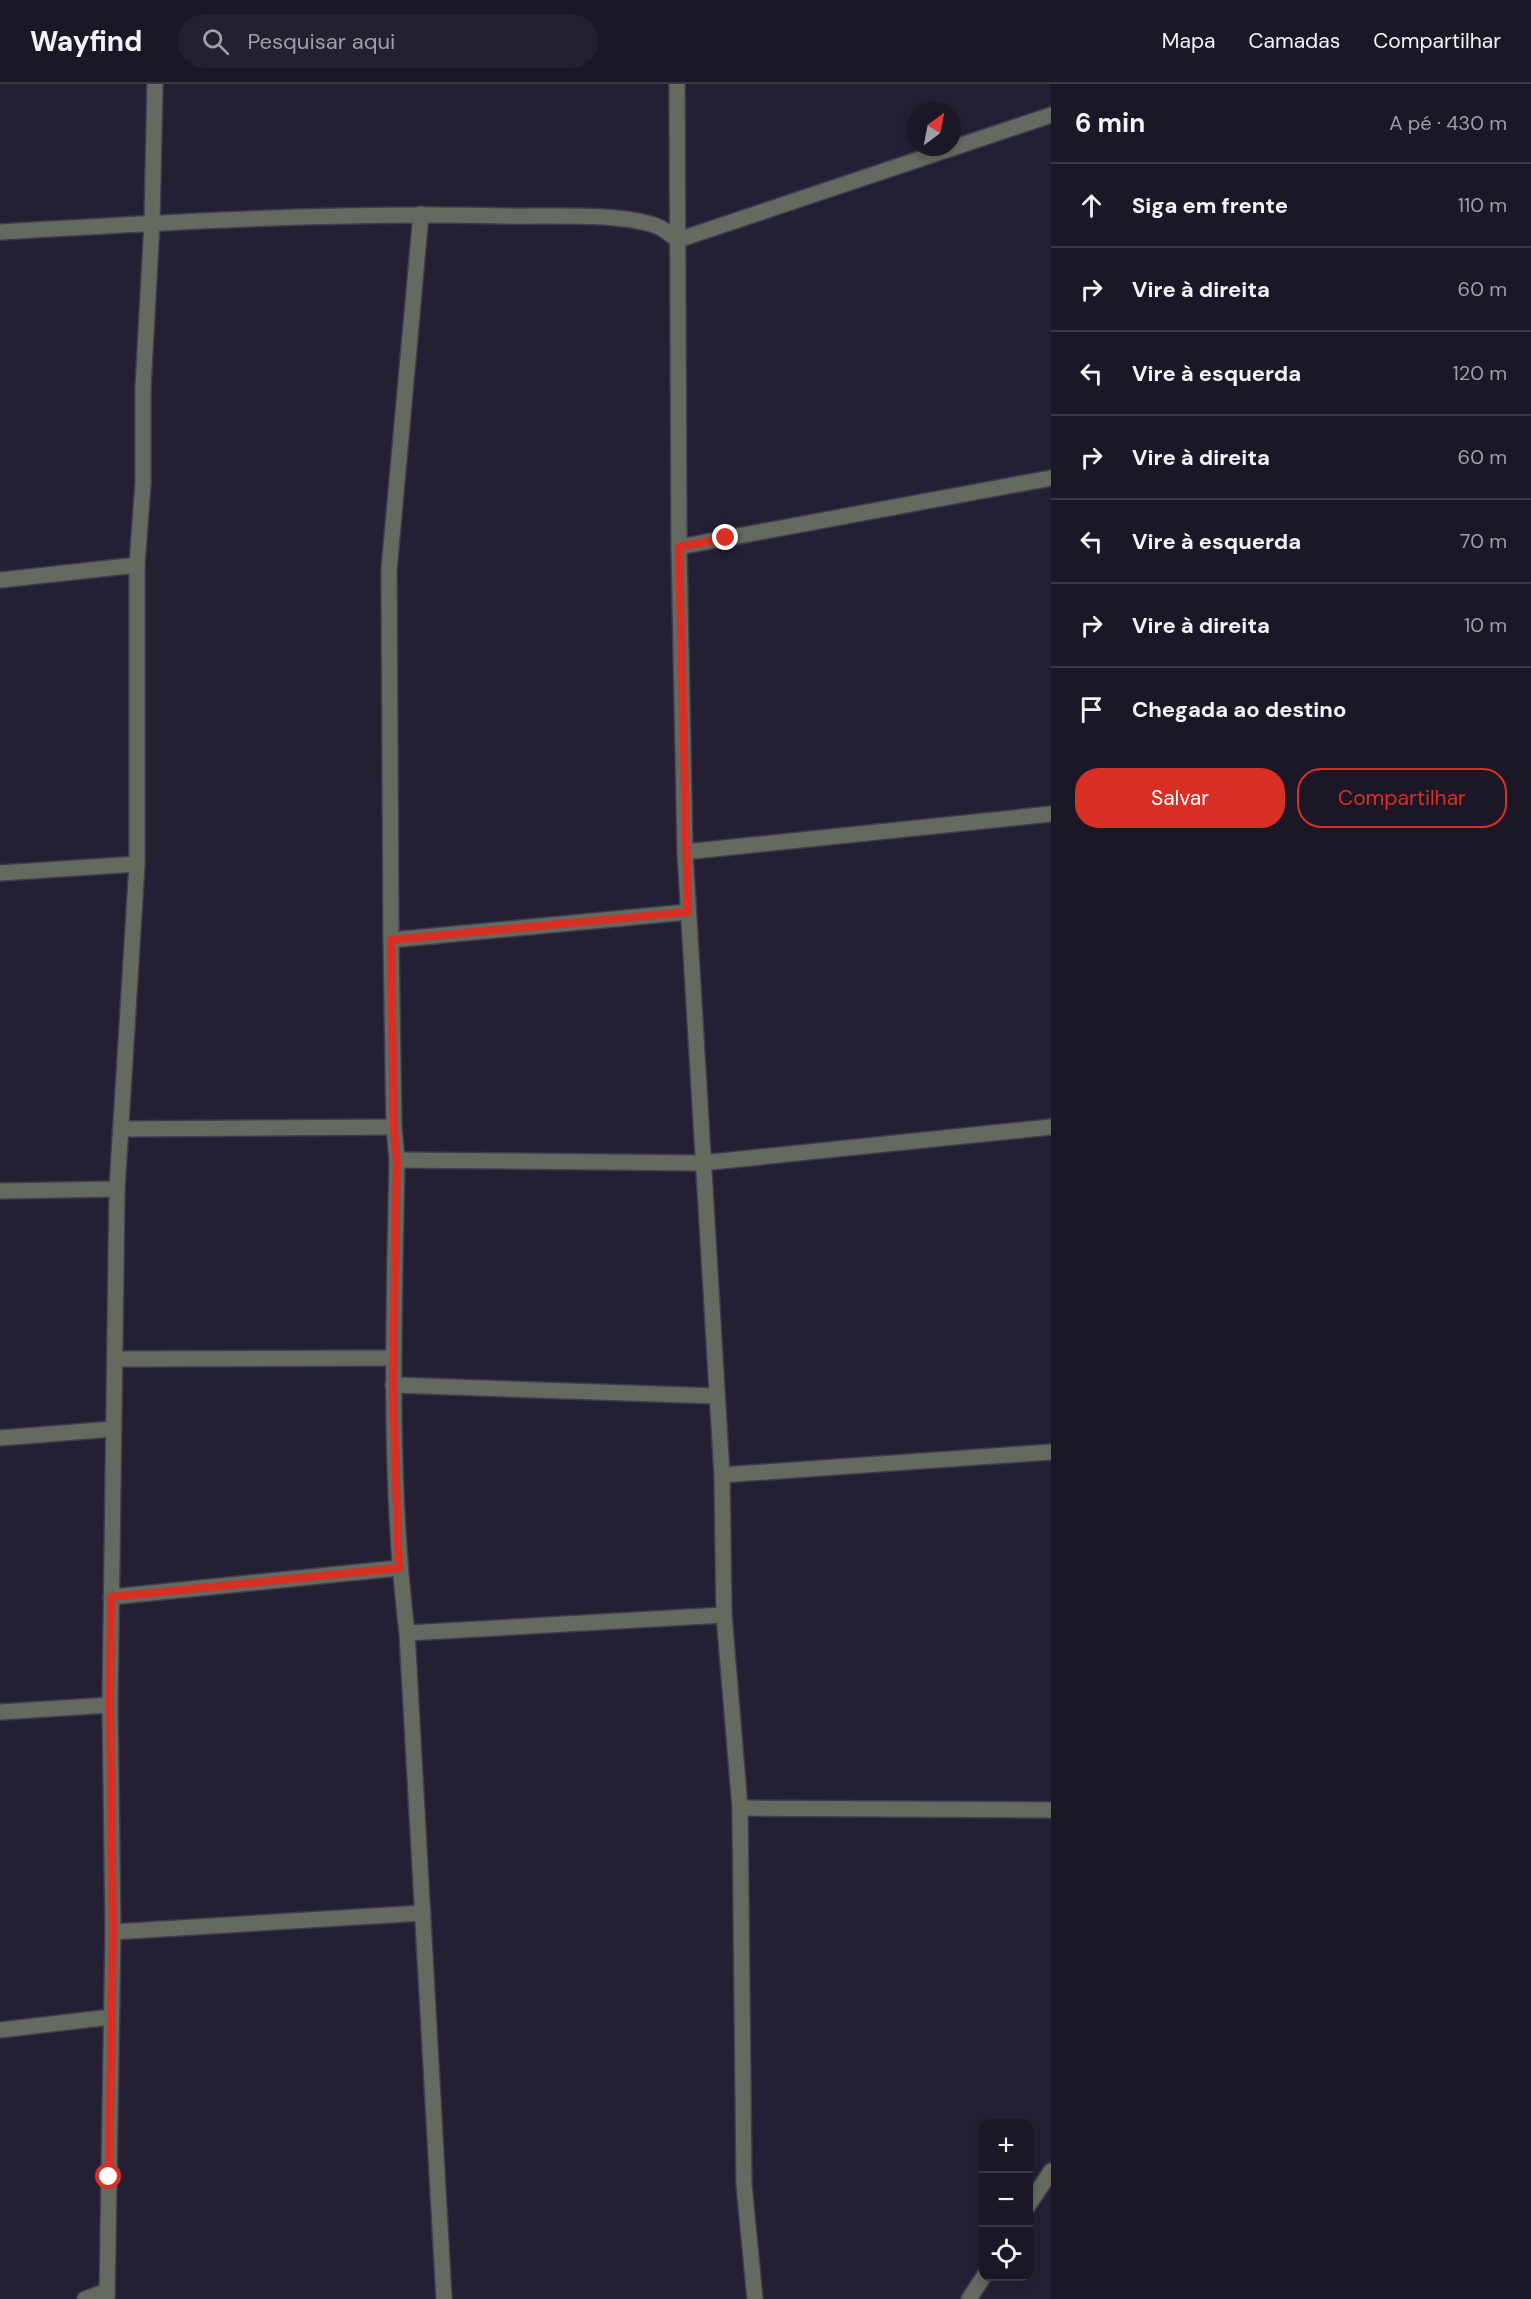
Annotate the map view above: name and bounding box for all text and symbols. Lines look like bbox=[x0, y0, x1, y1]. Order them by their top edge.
search box bbox=[178, 14, 598, 68]
text: Wayfind bbox=[30, 23, 142, 60]
icon: search bbox=[199, 25, 232, 58]
text: Pesquisar aqui bbox=[247, 27, 395, 56]
text: Mapa bbox=[1162, 27, 1215, 55]
text: Camadas bbox=[1248, 27, 1340, 55]
text: Compartilhar bbox=[1373, 27, 1501, 55]
north arrow bbox=[907, 102, 961, 156]
text: 6 min bbox=[1075, 106, 1145, 140]
text: A pé · 430 m bbox=[1389, 110, 1507, 136]
icon: ahead bbox=[1075, 189, 1108, 222]
text: Siga em frente bbox=[1132, 191, 1288, 220]
text: 110 m bbox=[1458, 192, 1507, 218]
icon: right bbox=[1075, 273, 1108, 306]
text: Vire à direita bbox=[1132, 275, 1270, 304]
text: 60 m bbox=[1458, 276, 1507, 302]
icon: left bbox=[1075, 357, 1108, 390]
text: Vire à esquerda bbox=[1132, 359, 1301, 388]
text: 120 m bbox=[1453, 360, 1507, 386]
icon: right bbox=[1075, 441, 1108, 474]
text: Vire à direita bbox=[1132, 443, 1270, 472]
text: 60 m bbox=[1458, 444, 1507, 470]
route end bbox=[712, 524, 738, 550]
icon: left bbox=[1075, 525, 1108, 558]
text: Vire à esquerda bbox=[1132, 527, 1301, 556]
text: 70 m bbox=[1460, 528, 1507, 554]
icon: right bbox=[1075, 609, 1108, 642]
text: Vire à direita bbox=[1132, 611, 1270, 640]
text: 10 m bbox=[1464, 612, 1507, 638]
icon: arrive bbox=[1075, 693, 1108, 726]
text: Chegada ao destino bbox=[1132, 695, 1346, 724]
button: Salvar bbox=[1075, 768, 1285, 828]
button: Compartilhar bbox=[1297, 768, 1507, 828]
map controls bbox=[979, 2119, 1033, 2281]
button: + bbox=[979, 2119, 1033, 2173]
route start bbox=[95, 2163, 121, 2189]
button: − bbox=[979, 2173, 1033, 2227]
button: locate bbox=[979, 2227, 1033, 2281]

